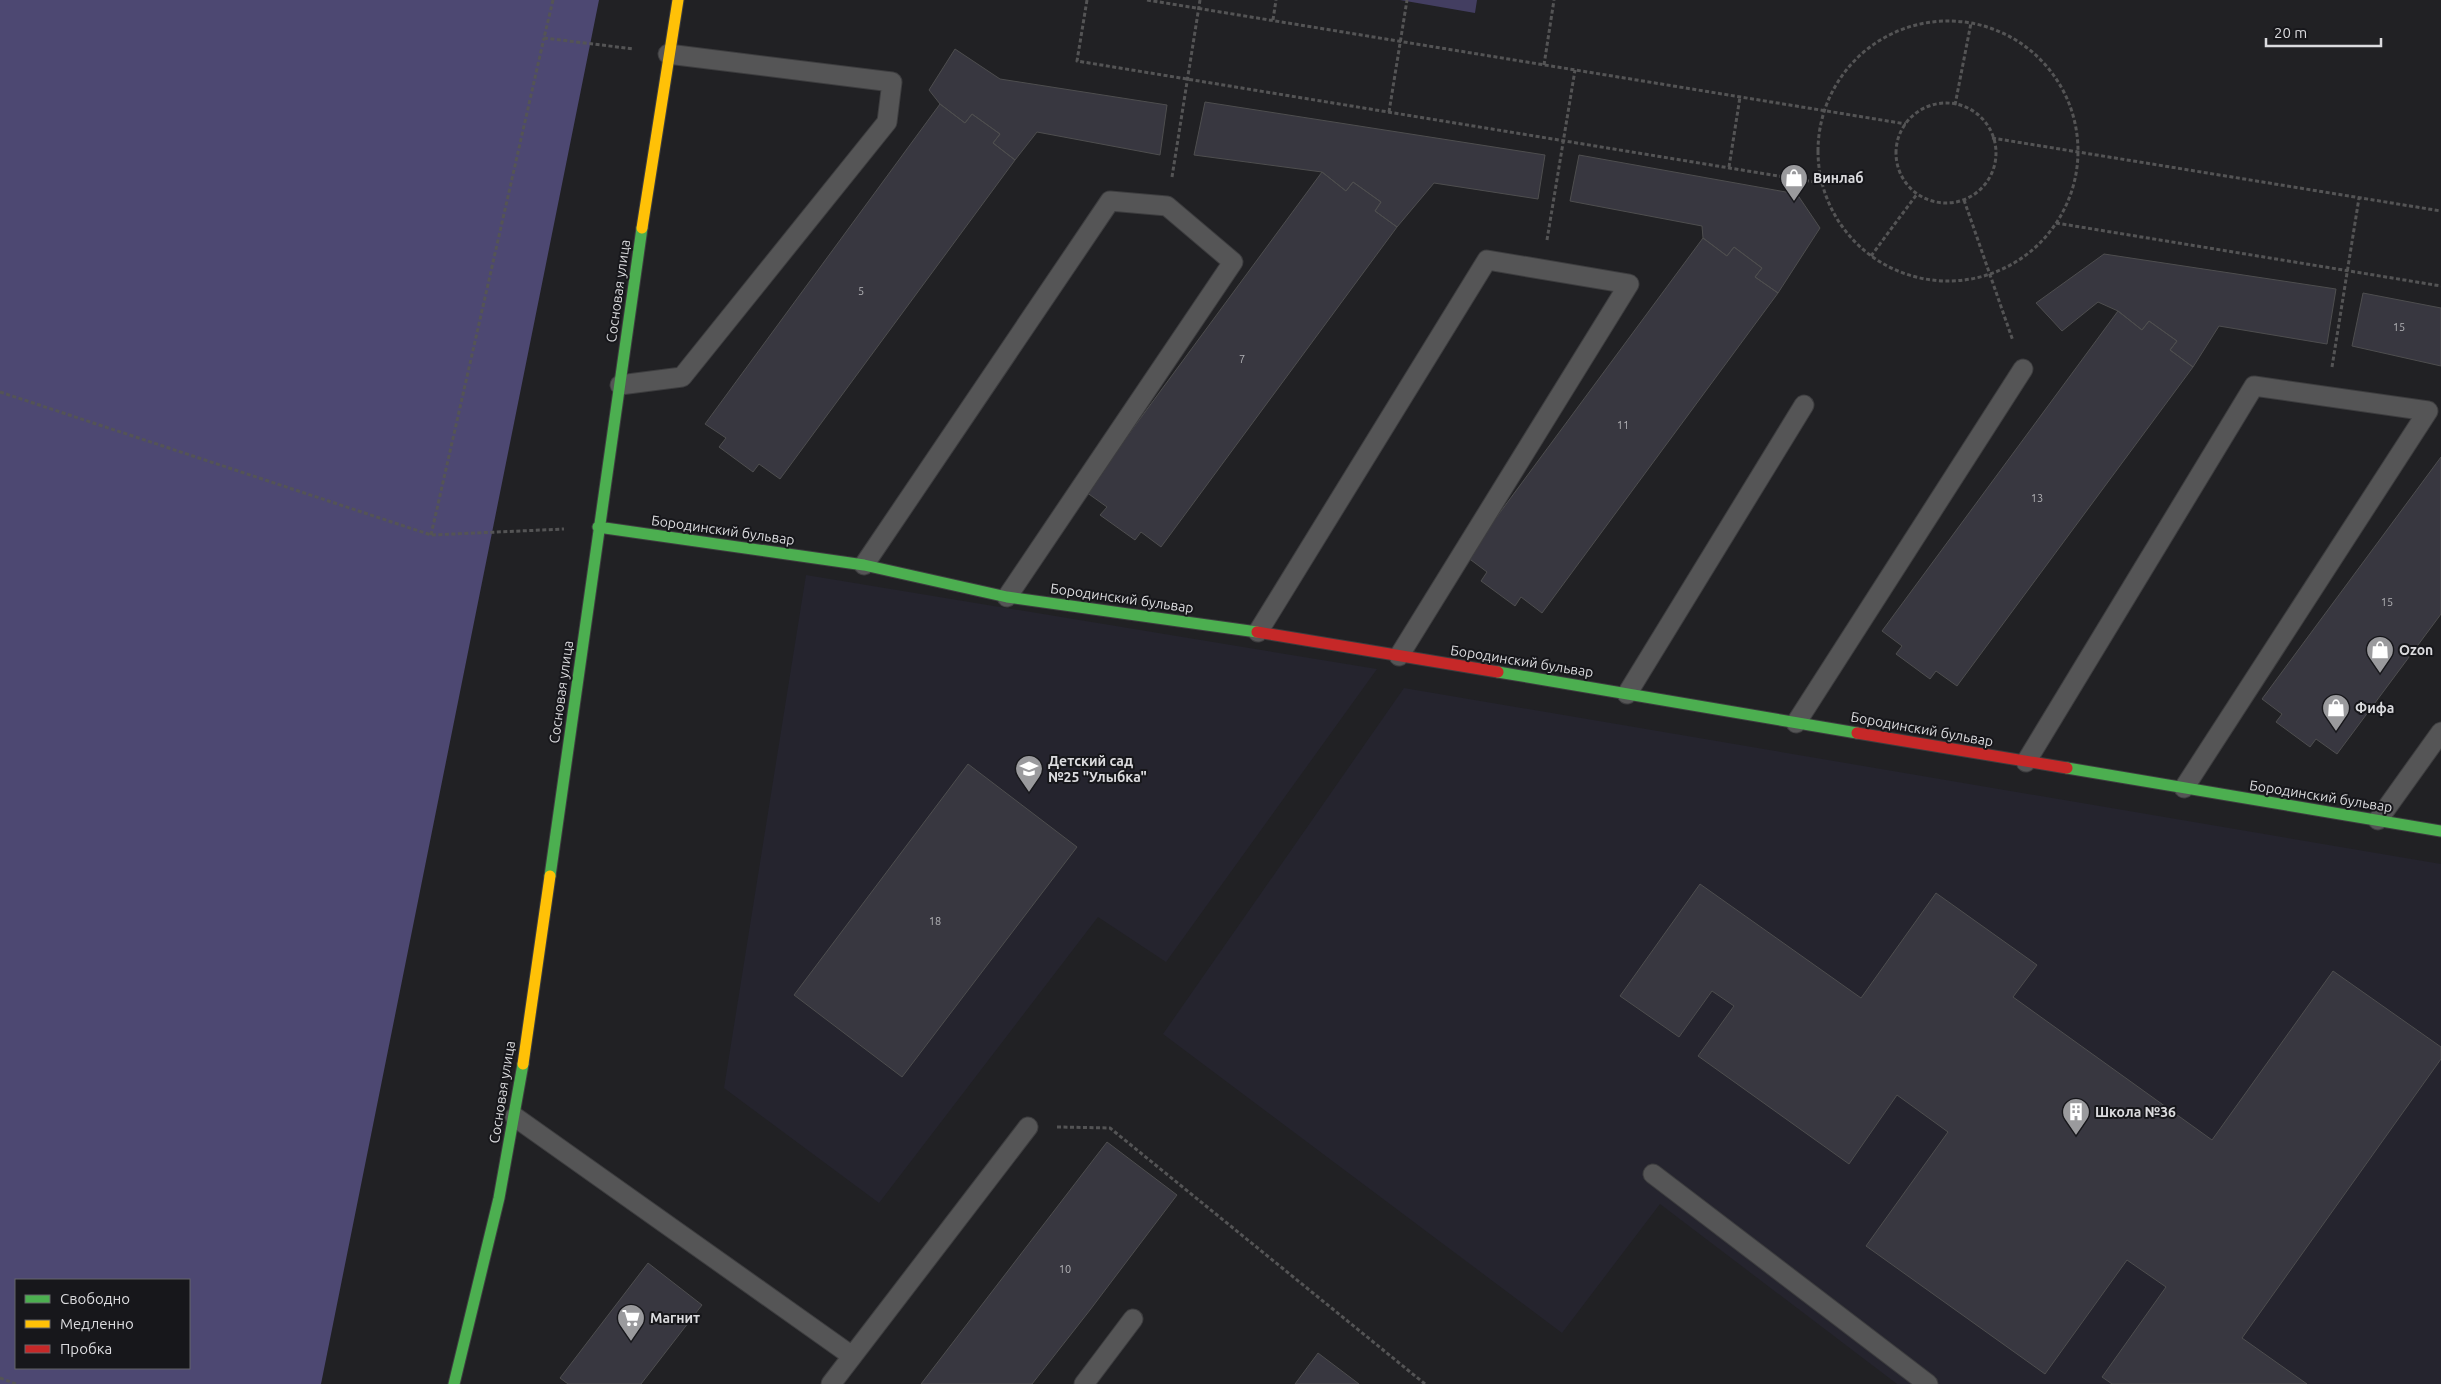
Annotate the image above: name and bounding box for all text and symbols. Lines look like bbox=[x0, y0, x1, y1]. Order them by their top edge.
scale bar bbox=[2266, 15, 2381, 47]
text: 20 m bbox=[2274, 24, 2307, 41]
shop icon: Винлаб bbox=[1779, 163, 1809, 202]
place label: Винлаб bbox=[1813, 170, 1864, 186]
street label: Сосновая улица bbox=[603, 239, 633, 343]
house number: 5 bbox=[858, 285, 864, 297]
house number: 15 bbox=[2393, 321, 2405, 333]
house number: 7 bbox=[1239, 353, 1245, 365]
house number: 11 bbox=[1617, 419, 1629, 431]
house number: 13 bbox=[2031, 492, 2043, 504]
street label: Бородинский бульвар bbox=[650, 512, 796, 548]
street label: Бородинский бульвар bbox=[1049, 580, 1195, 616]
house number: 15 bbox=[2381, 596, 2393, 608]
shop icon: Ozon bbox=[2365, 635, 2395, 674]
street label: Сосновая улица bbox=[546, 640, 576, 744]
street label: Бородинский бульвар bbox=[1449, 642, 1595, 680]
place label: Ozon bbox=[2399, 642, 2433, 658]
shop icon: Фифа bbox=[2321, 693, 2351, 732]
place label: Фифа bbox=[2355, 700, 2394, 716]
street label: Бородинский бульвар bbox=[1849, 709, 1995, 749]
place label: Детский сад №25 "Улыбка" bbox=[1048, 753, 1147, 785]
school or university icon: Детский сад №25 "Улыбка" bbox=[1014, 754, 1044, 793]
street label: Бородинский бульвар bbox=[2248, 777, 2394, 815]
house number: 18 bbox=[929, 915, 941, 927]
street label: Сосновая улица bbox=[486, 1040, 518, 1144]
building icon: Школа №36 bbox=[2061, 1097, 2091, 1136]
place label: Школа №36 bbox=[2095, 1104, 2176, 1120]
house number: 10 bbox=[1059, 1263, 1071, 1275]
legend bbox=[15, 1279, 190, 1369]
text: Свободно bbox=[60, 1290, 130, 1307]
supermarket icon: Магнит bbox=[616, 1303, 646, 1342]
place label: Магнит bbox=[650, 1310, 700, 1326]
text: Медленно bbox=[60, 1315, 134, 1332]
text: Пробка bbox=[60, 1340, 112, 1357]

